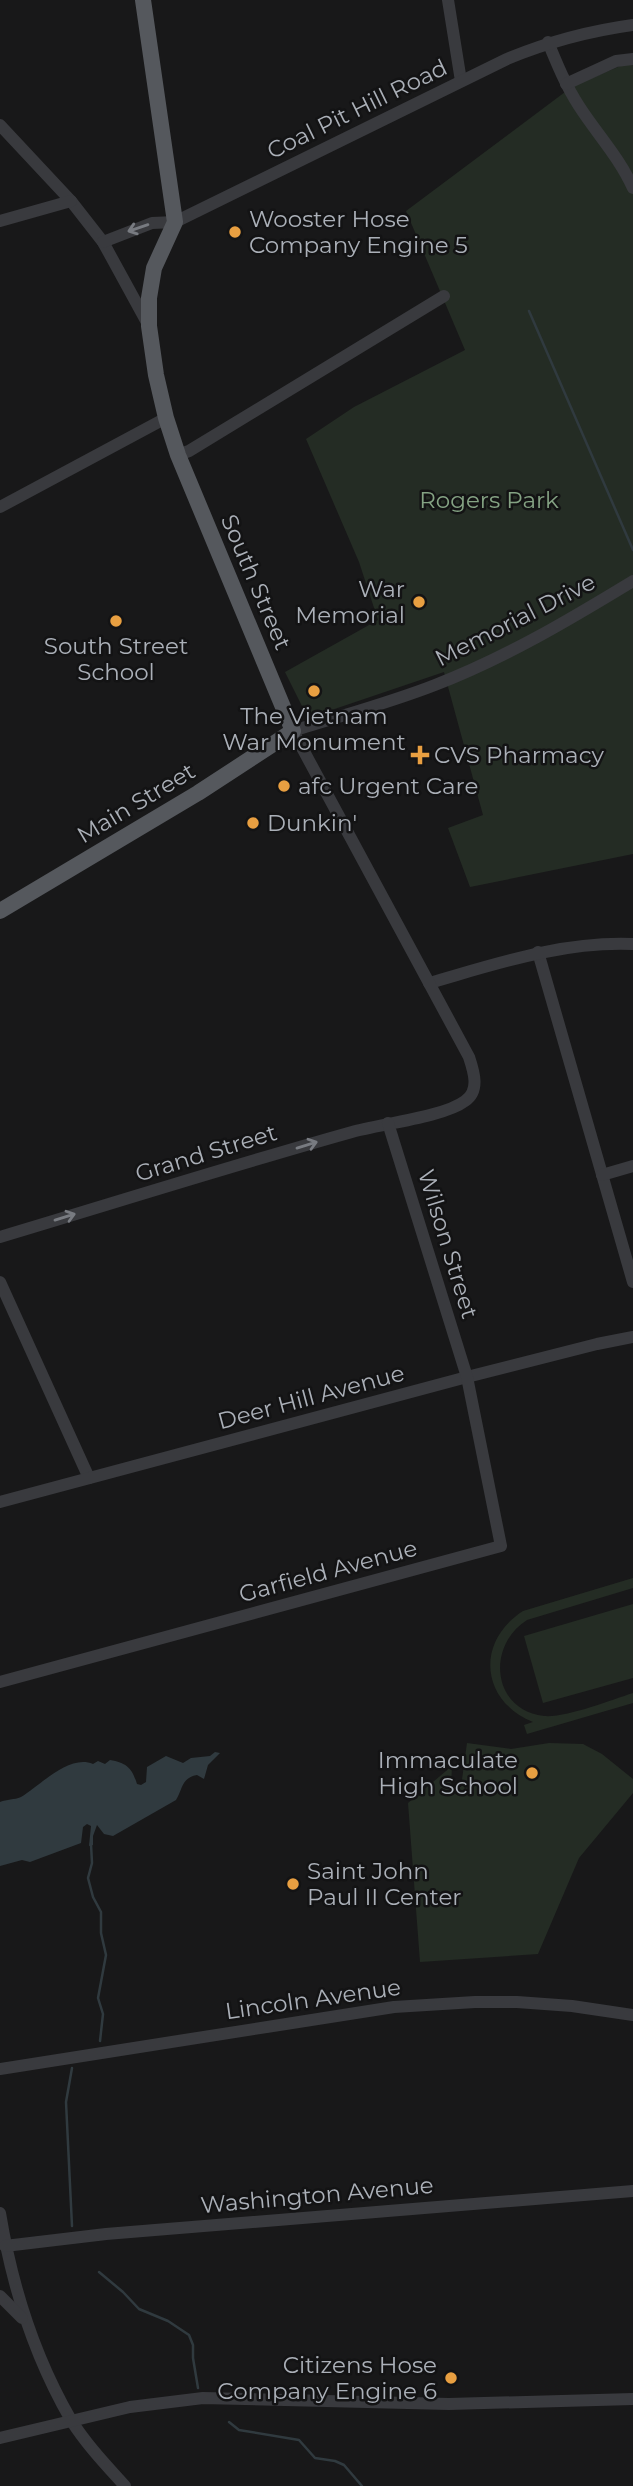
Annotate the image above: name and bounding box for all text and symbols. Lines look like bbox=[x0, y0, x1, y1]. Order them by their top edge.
street label: Coal Pit Hill Road bbox=[262, 53, 452, 165]
place label: Wooster Hose Company Engine 5 bbox=[249, 205, 468, 259]
one-way arrow bbox=[128, 223, 150, 235]
marker: Wooster Hose Company Engine 5 bbox=[227, 224, 243, 240]
park label: Rogers Park bbox=[419, 486, 559, 514]
street label: South Street bbox=[215, 510, 297, 654]
street label: Memorial Drive bbox=[430, 568, 600, 672]
place label: War Memorial bbox=[295, 575, 405, 629]
marker: War Memorial bbox=[411, 594, 427, 610]
marker: South Street School bbox=[108, 613, 124, 629]
place label: South Street School bbox=[44, 632, 188, 686]
marker: The Vietnam War Monument bbox=[306, 683, 322, 699]
place label: The Vietnam War Monument bbox=[222, 702, 406, 756]
place label: CVS Pharmacy bbox=[434, 741, 605, 769]
marker: CVS Pharmacy bbox=[412, 747, 428, 763]
street label: Main Street bbox=[72, 757, 200, 849]
place label: afc Urgent Care bbox=[298, 772, 478, 800]
marker: afc Urgent Care bbox=[276, 778, 292, 794]
place label: Dunkin' bbox=[267, 809, 357, 837]
marker: Dunkin' bbox=[245, 815, 261, 831]
street label: Grand Street bbox=[132, 1118, 280, 1188]
one-way arrow bbox=[296, 1138, 318, 1151]
street label: Wilson Street bbox=[412, 1166, 484, 1322]
one-way arrow bbox=[54, 1210, 76, 1223]
street label: Deer Hill Avenue bbox=[215, 1359, 407, 1435]
street label: Garfield Avenue bbox=[236, 1534, 420, 1608]
place label: Immaculate High School bbox=[378, 1746, 518, 1800]
marker: Immaculate High School bbox=[524, 1765, 540, 1781]
place label: Saint John Paul II Center bbox=[307, 1857, 462, 1911]
marker: Saint John Paul II Center bbox=[285, 1876, 301, 1892]
street label: Lincoln Avenue bbox=[223, 1973, 403, 2025]
street label: Washington Avenue bbox=[199, 2171, 435, 2219]
place label: Citizens Hose Company Engine 6 bbox=[217, 2351, 437, 2405]
marker: Citizens Hose Company Engine 6 bbox=[443, 2370, 459, 2386]

